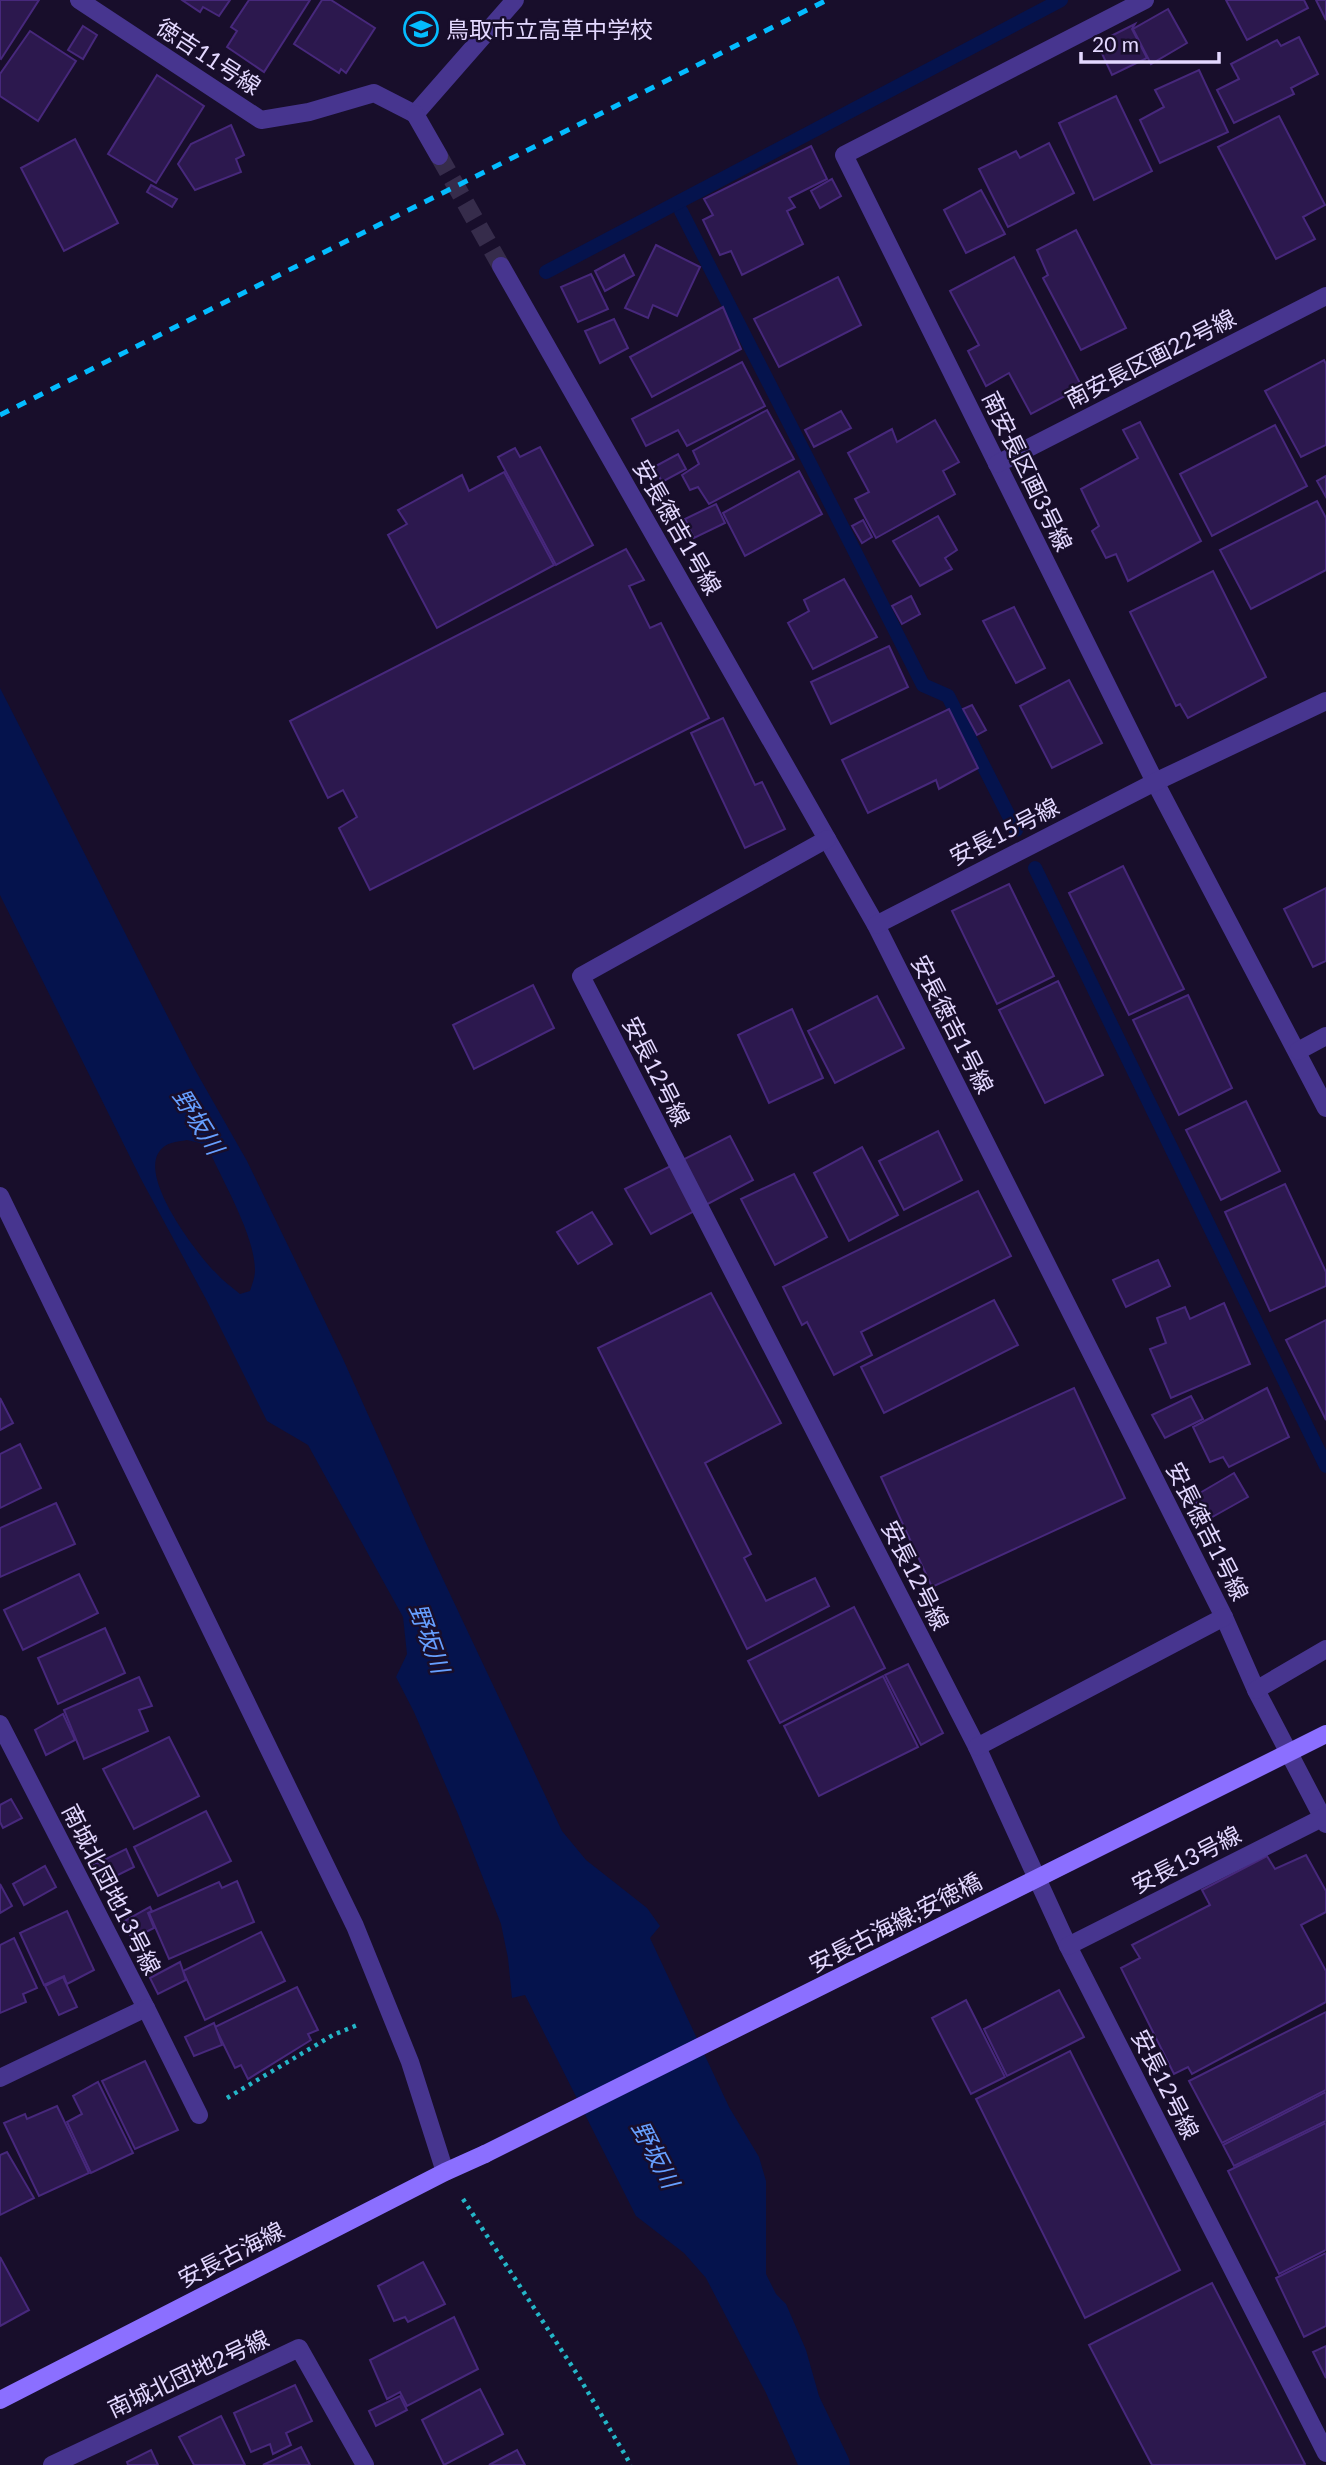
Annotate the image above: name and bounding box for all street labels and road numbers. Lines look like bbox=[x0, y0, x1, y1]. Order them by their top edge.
street label: 徳吉11号線 bbox=[152, 12, 266, 100]
street label: 南安長区画22号線 bbox=[1060, 303, 1240, 413]
street label: 南安長区画3号線 bbox=[977, 387, 1079, 555]
street label: 安長徳吉1号線 bbox=[628, 454, 728, 600]
street label: 安長15号線 bbox=[945, 792, 1063, 870]
street label: 安長徳吉1号線 bbox=[906, 950, 1000, 1098]
street label: 安長12号線 bbox=[618, 1012, 696, 1130]
street label: 安長徳吉1号線 bbox=[1161, 1457, 1255, 1605]
street label: 安長12号線 bbox=[877, 1516, 955, 1634]
street label: 南城北団地13号線 bbox=[57, 1799, 167, 1979]
street label: 安長13号線 bbox=[1127, 1820, 1245, 1898]
street label: 安長古海線;安徳橋 bbox=[804, 1866, 986, 1978]
street label: 安長12号線 bbox=[1127, 2025, 1205, 2143]
street label: 安長古海線 bbox=[173, 2215, 289, 2293]
street label: 南城北団地2号線 bbox=[103, 2323, 273, 2423]

